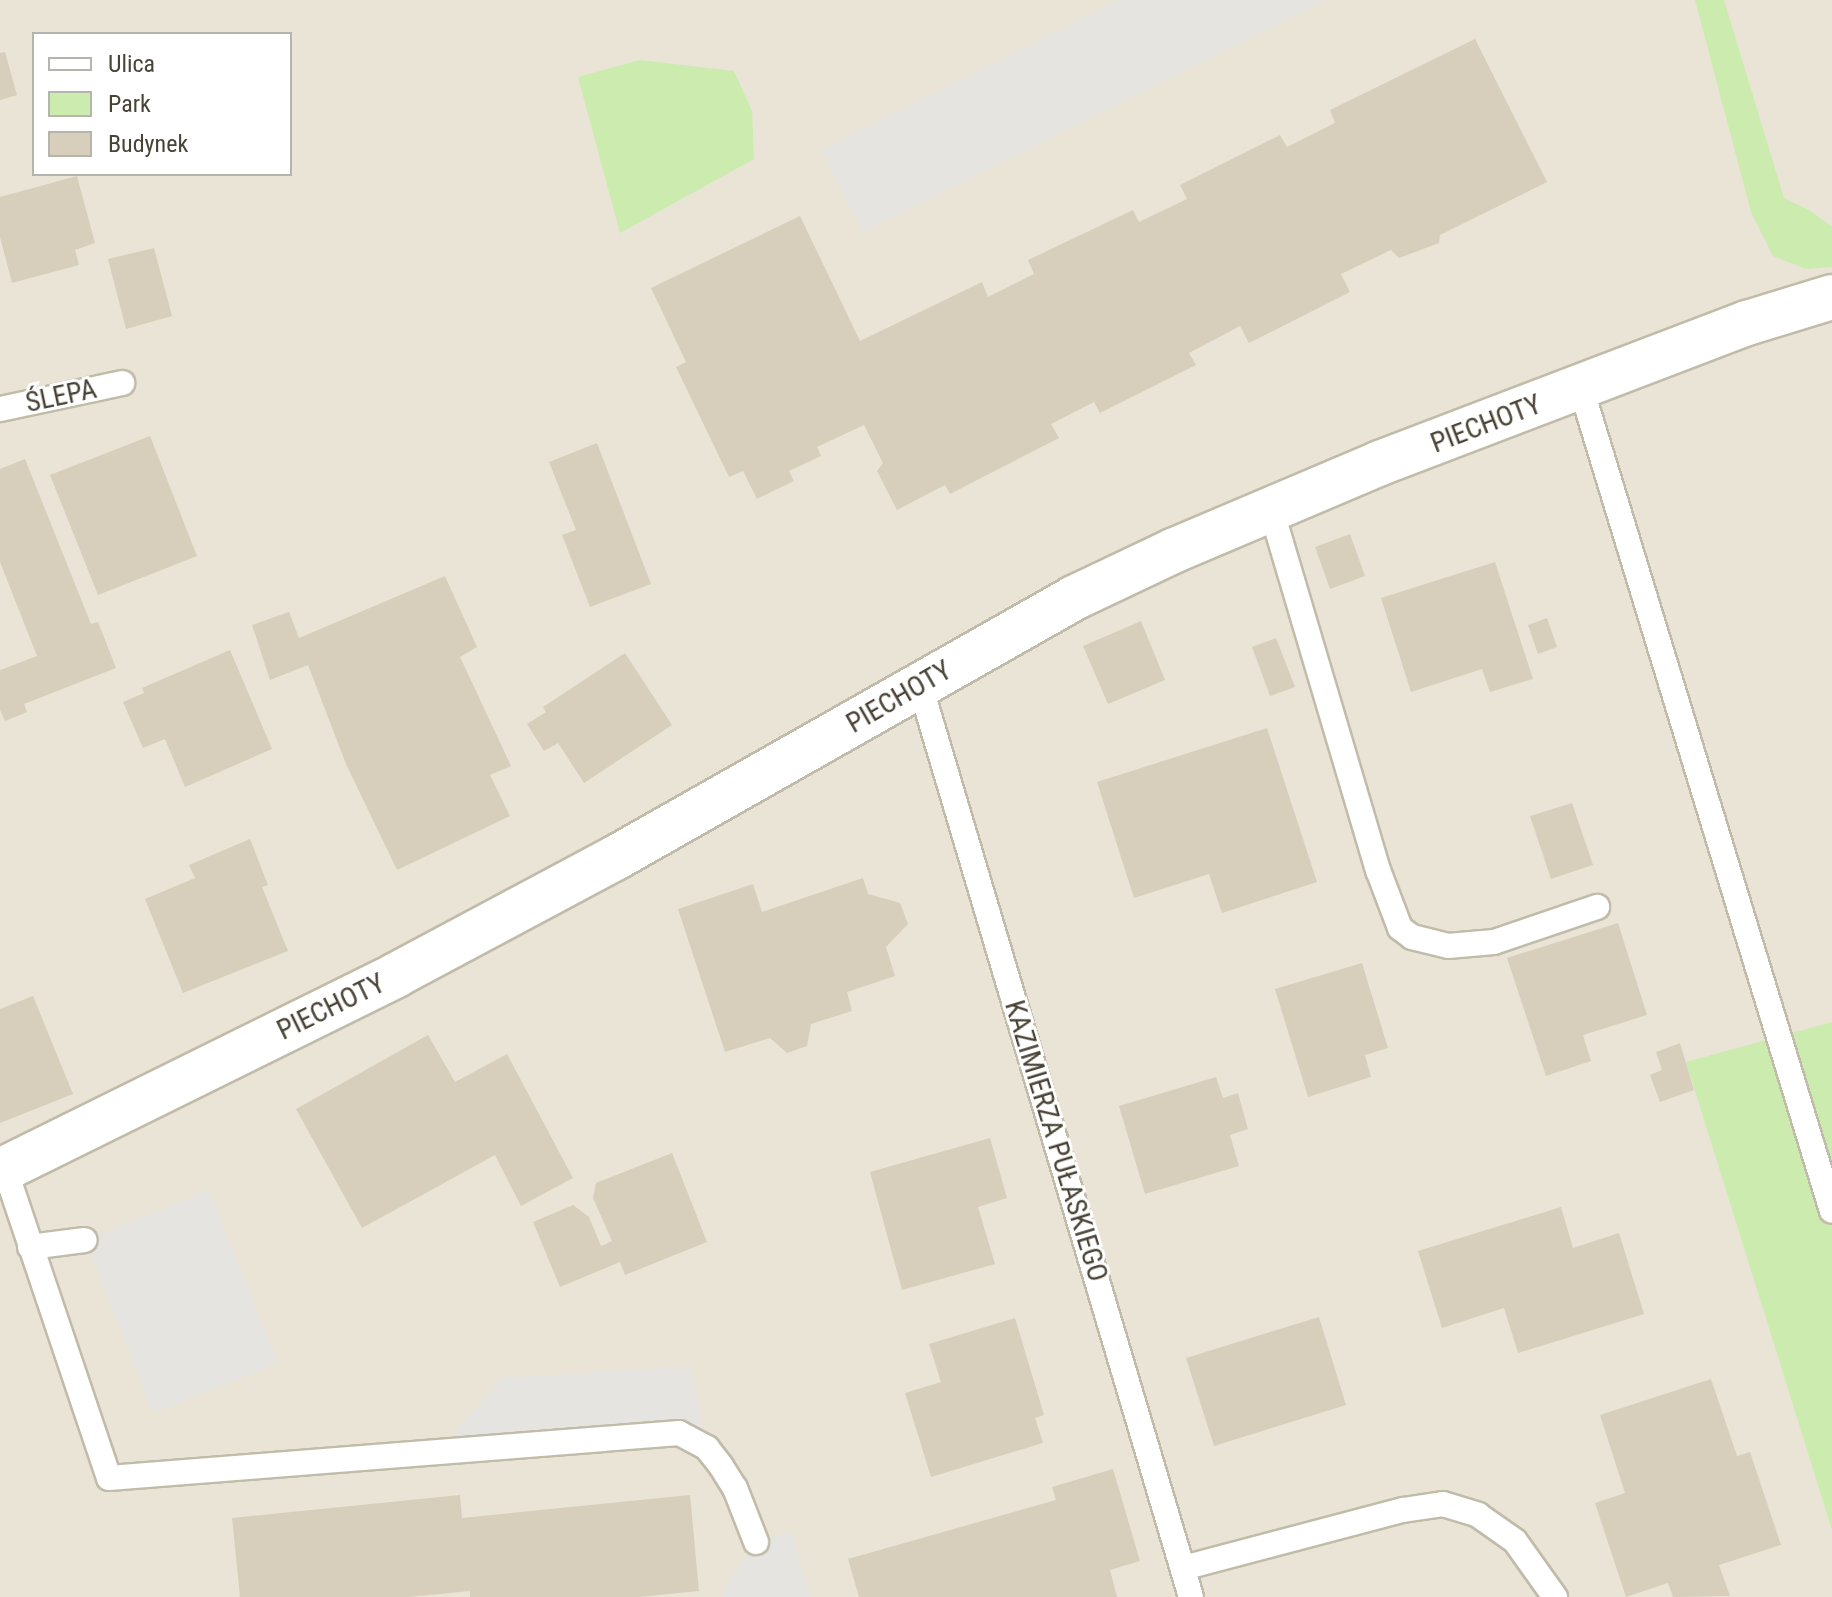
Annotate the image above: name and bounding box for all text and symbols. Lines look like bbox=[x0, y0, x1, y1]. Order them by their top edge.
legend bbox=[32, 32, 292, 176]
text: Ulica bbox=[108, 50, 155, 78]
text: Park bbox=[108, 90, 151, 118]
text: Budynek bbox=[108, 130, 188, 158]
street label: ŚLEPA bbox=[23, 372, 99, 420]
street label: PIECHOTY bbox=[1426, 388, 1546, 460]
street label: PIECHOTY bbox=[841, 654, 957, 740]
street label: PIECHOTY bbox=[272, 967, 390, 1047]
street label: KAZIMIERZA PUŁASKIEGO bbox=[997, 996, 1115, 1286]

